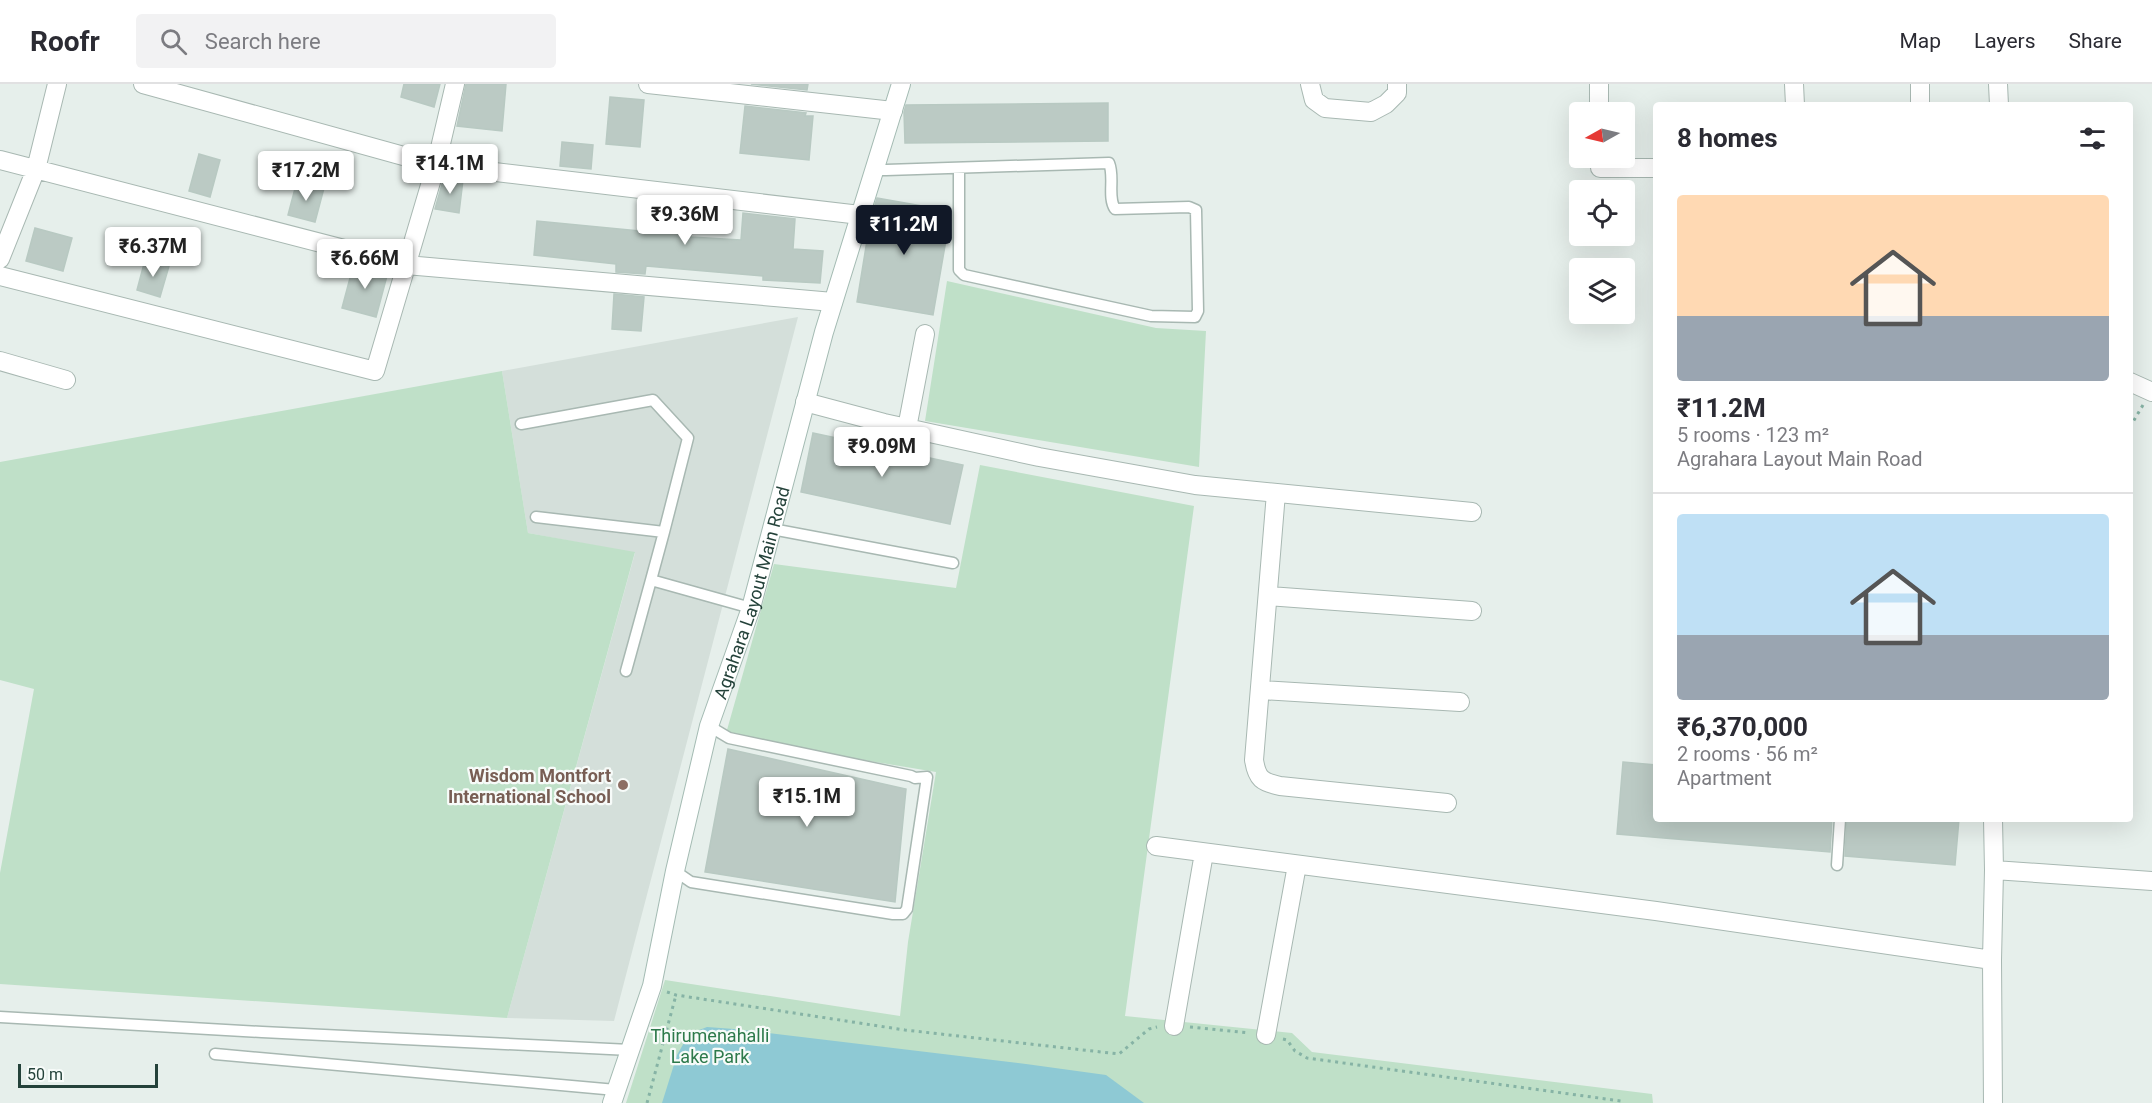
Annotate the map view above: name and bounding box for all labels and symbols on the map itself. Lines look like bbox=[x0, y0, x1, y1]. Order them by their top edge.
north arrow bbox=[1569, 102, 1635, 168]
pin: ₹14.1M bbox=[401, 144, 499, 195]
pin: ₹17.2M bbox=[257, 151, 355, 202]
pin: ₹9.36M bbox=[636, 195, 734, 246]
pin: ₹11.2M bbox=[855, 205, 953, 256]
pin: ₹6.37M bbox=[104, 227, 202, 278]
pin: ₹6.66M bbox=[316, 239, 414, 290]
pin: ₹9.09M bbox=[833, 427, 931, 478]
street label: Agrahara Layout Main Road bbox=[709, 484, 793, 702]
place label: Wisdom Montfort International School bbox=[448, 765, 611, 807]
pin: ₹15.1M bbox=[758, 777, 856, 828]
marker: Wisdom Montfort International School bbox=[616, 778, 630, 792]
park label: Thirumenahalli Lake Park bbox=[651, 1025, 769, 1067]
scale bar bbox=[18, 1061, 158, 1088]

